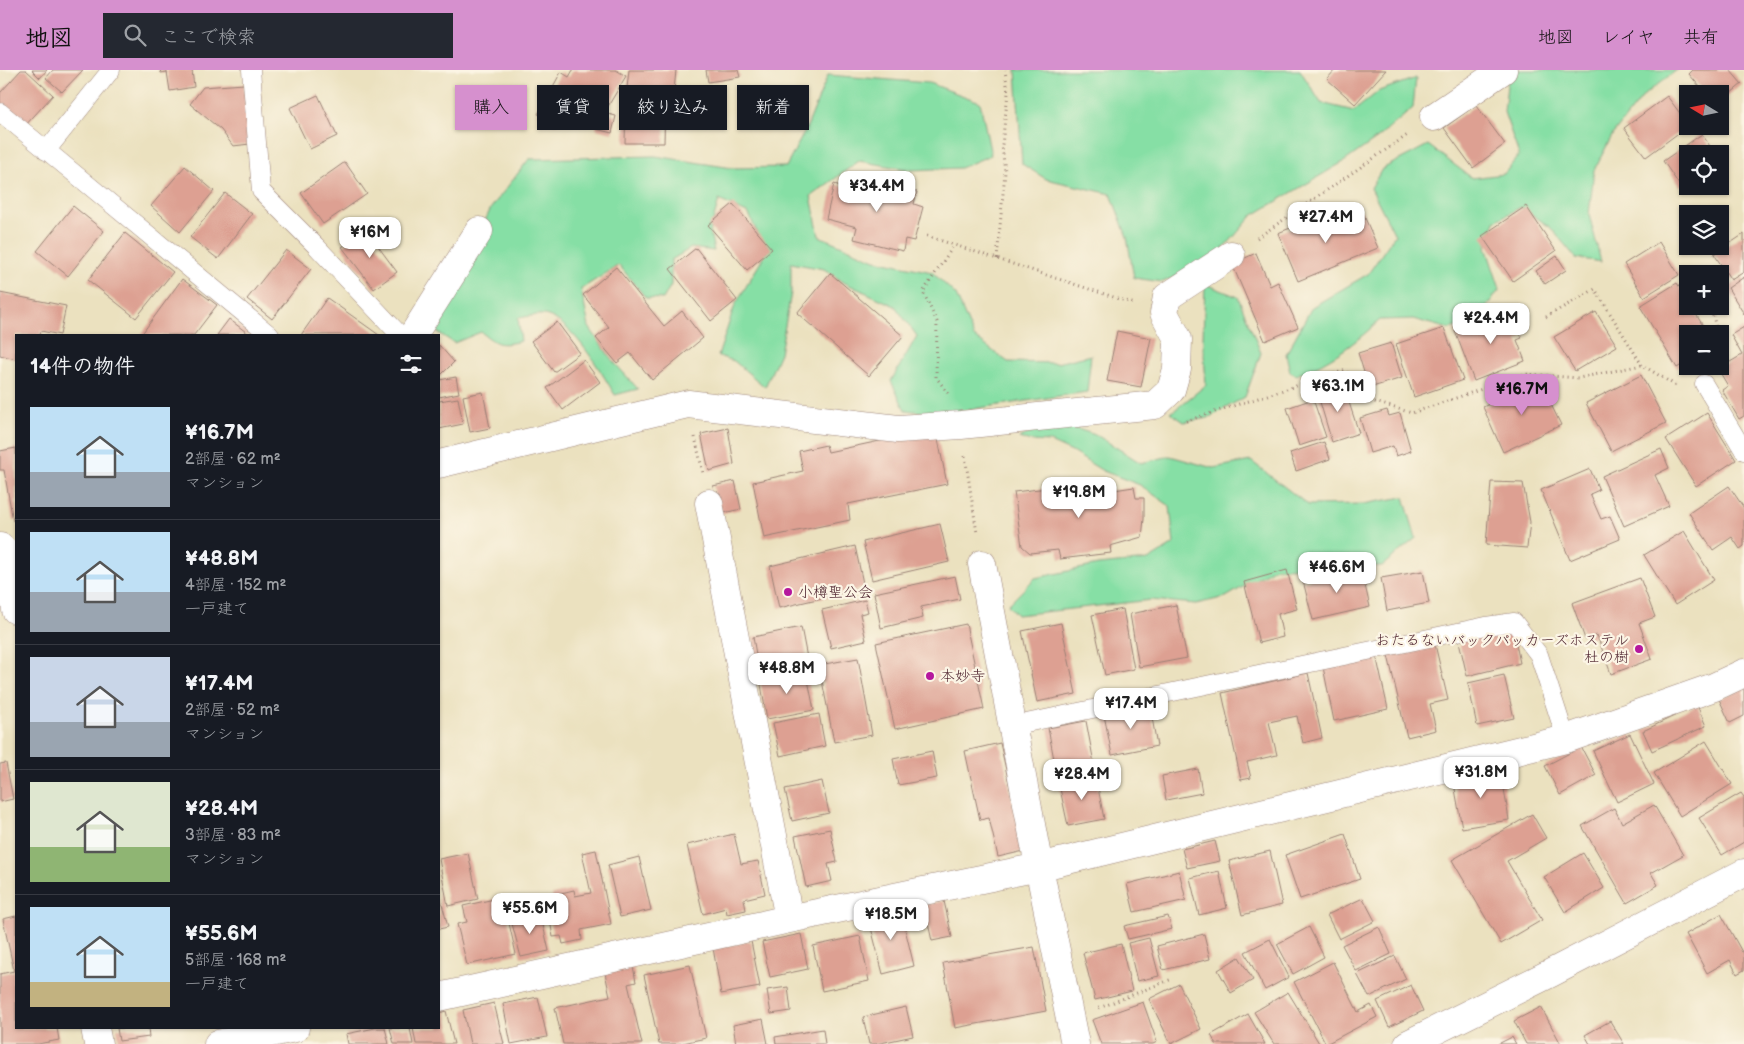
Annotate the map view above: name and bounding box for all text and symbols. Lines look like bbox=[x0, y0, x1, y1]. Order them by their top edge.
search box bbox=[103, 13, 453, 58]
icon: search bbox=[121, 21, 149, 49]
text: 地図 bbox=[25, 24, 73, 53]
text: ここで検索 bbox=[161, 26, 256, 49]
text: 地図 bbox=[1538, 27, 1574, 48]
text: レイヤ bbox=[1602, 27, 1655, 48]
text: 共有 bbox=[1683, 27, 1719, 48]
chip: 購入 bbox=[455, 85, 527, 130]
chip: 賃貸 bbox=[537, 85, 609, 130]
chip: 絞り込み bbox=[619, 85, 727, 130]
chip: 新着 bbox=[737, 85, 809, 130]
north arrow bbox=[1679, 85, 1729, 135]
map controls bbox=[1679, 85, 1729, 375]
button: locate bbox=[1679, 145, 1729, 195]
pin: ¥34.4M bbox=[836, 170, 918, 213]
text: ¥34.4M bbox=[849, 177, 905, 196]
pin: ¥27.4M bbox=[1285, 202, 1367, 244]
button: layers bbox=[1679, 205, 1729, 255]
text: ¥27.4M bbox=[1299, 208, 1353, 227]
pin: ¥16M bbox=[340, 216, 400, 259]
text: ¥16M bbox=[350, 223, 390, 242]
button: + bbox=[1679, 265, 1729, 315]
pin: ¥24.4M bbox=[1450, 302, 1532, 345]
text: ¥24.4M bbox=[1464, 309, 1518, 328]
button: − bbox=[1679, 325, 1729, 375]
icon: filters bbox=[397, 350, 425, 378]
text: 14件の物件 bbox=[30, 354, 135, 379]
pin: ¥63.1M bbox=[1297, 370, 1379, 413]
pin: ¥16.7M bbox=[1481, 374, 1563, 416]
text: ¥63.1M bbox=[1312, 377, 1364, 396]
text: ¥16.7M bbox=[1496, 380, 1548, 399]
text: ¥16.7M bbox=[185, 420, 254, 445]
icon: home bbox=[70, 427, 130, 487]
text: 2部屋 · 62 m² bbox=[185, 450, 281, 469]
text: マンション bbox=[185, 474, 264, 493]
pin: ¥19.8M bbox=[1038, 476, 1120, 519]
text: ¥19.8M bbox=[1053, 483, 1105, 502]
text: ¥48.8M bbox=[185, 546, 258, 571]
icon: home bbox=[70, 552, 130, 612]
pin: ¥46.6M bbox=[1296, 552, 1378, 594]
text: ¥46.6M bbox=[1309, 558, 1365, 577]
text: 4部屋 · 152 m² bbox=[185, 576, 286, 595]
place label: 小樽聖公会 bbox=[798, 583, 873, 602]
marker: 小樽聖公会 bbox=[782, 586, 794, 598]
text: 一戸建て bbox=[185, 600, 249, 619]
place label: おたるないバックパッカーズホステル 杜の樹 bbox=[1375, 631, 1629, 667]
marker: おたるないバックパッカーズホステル 杜の樹 bbox=[1633, 643, 1645, 655]
pin: ¥48.8M bbox=[746, 652, 828, 695]
text: ¥48.8M bbox=[759, 659, 815, 678]
place label: 本妙寺 bbox=[940, 667, 985, 686]
marker: 本妙寺 bbox=[924, 670, 936, 682]
text: ¥17.4M bbox=[185, 671, 253, 696]
icon: home bbox=[70, 677, 130, 737]
pin: ¥17.4M bbox=[1090, 688, 1172, 730]
text: ¥17.4M bbox=[1105, 694, 1157, 713]
text: 2部屋 · 52 m² bbox=[185, 701, 280, 720]
text: マンション bbox=[185, 725, 264, 744]
pin: ¥31.8M bbox=[1440, 756, 1522, 799]
pin: ¥28.4M bbox=[1041, 758, 1123, 801]
text: ¥31.8M bbox=[1455, 763, 1507, 782]
text: ¥28.4M bbox=[1054, 765, 1110, 784]
text: ¥28.4M bbox=[185, 796, 258, 821]
icon: home bbox=[70, 802, 130, 862]
text: 3部屋 · 83 m² bbox=[185, 826, 281, 845]
text: マンション bbox=[185, 850, 264, 869]
pin: ¥55.6M bbox=[489, 892, 571, 935]
pin: ¥18.5M bbox=[850, 898, 932, 941]
text: ¥55.6M bbox=[502, 899, 558, 918]
text: ¥18.5M bbox=[865, 905, 917, 924]
text: ¥55.6M bbox=[185, 921, 258, 946]
icon: home bbox=[70, 927, 130, 987]
text: 5部屋 · 168 m² bbox=[185, 951, 286, 970]
text: 一戸建て bbox=[185, 975, 249, 994]

